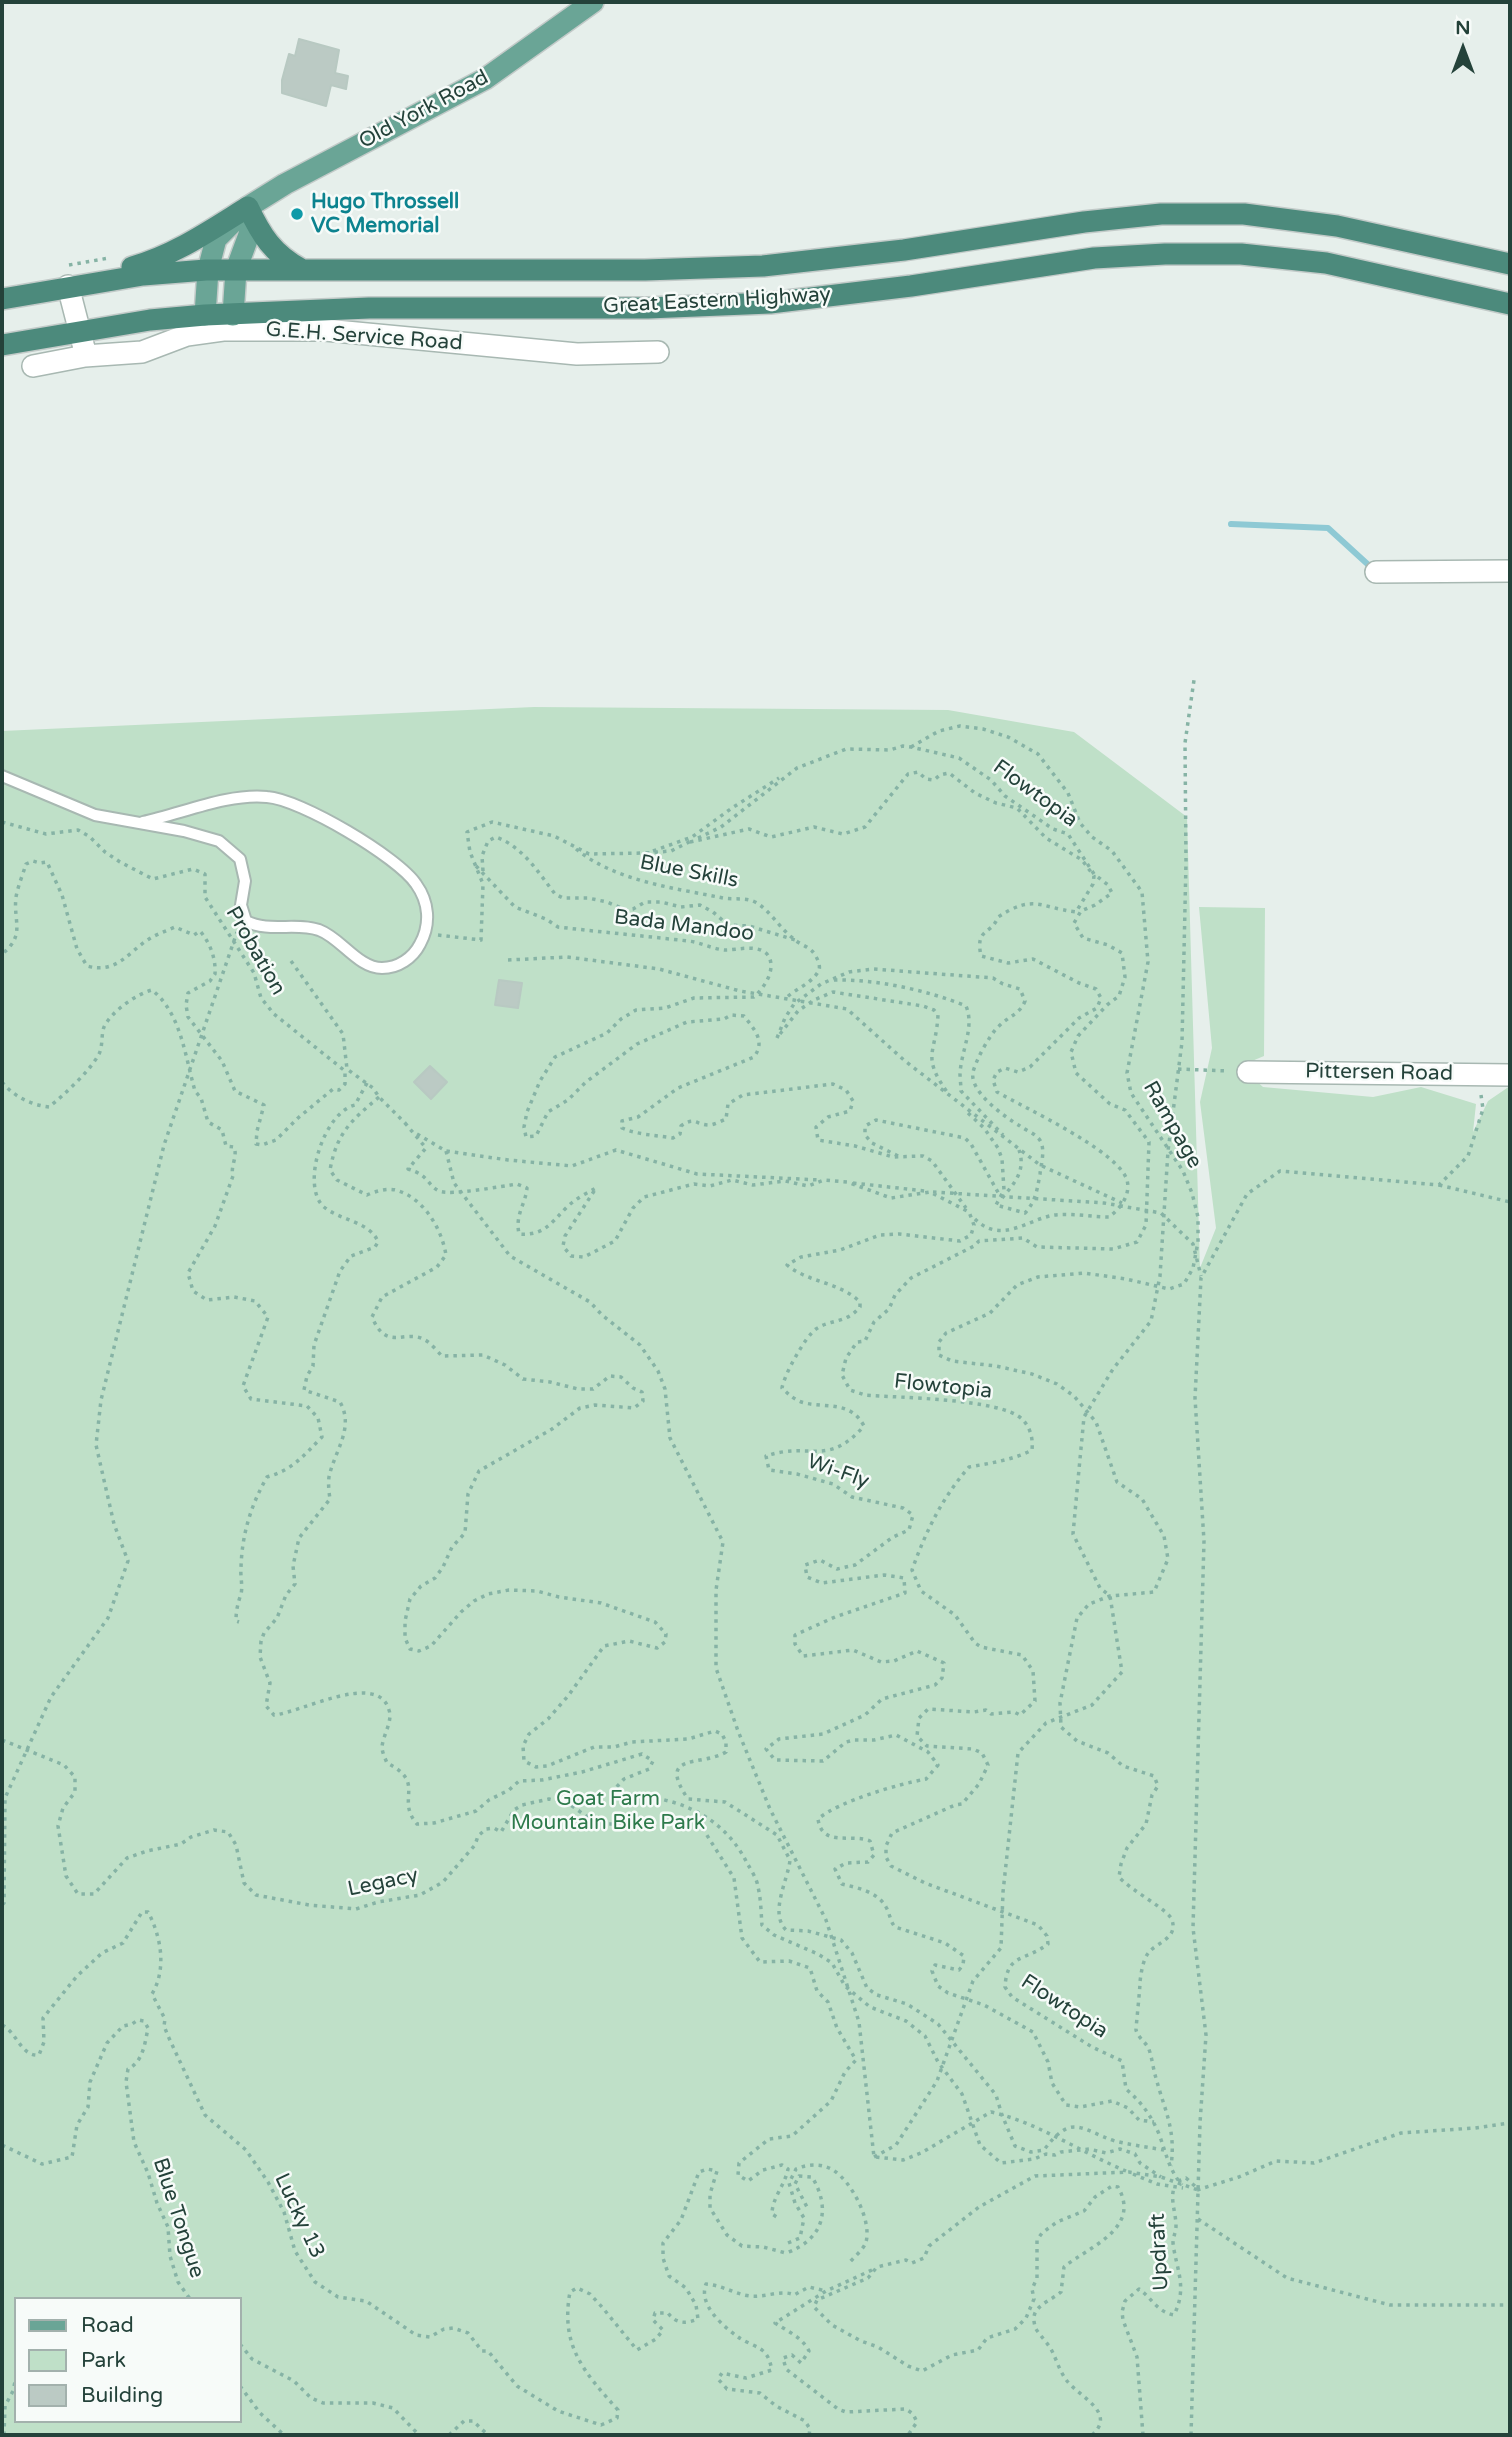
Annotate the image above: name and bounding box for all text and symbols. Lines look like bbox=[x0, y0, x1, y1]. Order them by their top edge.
north arrow bbox=[1428, 14, 1498, 84]
text: N bbox=[1455, 17, 1471, 39]
street label: Old York Road bbox=[355, 65, 493, 155]
place label: Hugo Throssell VC Memorial bbox=[311, 189, 459, 239]
marker: Hugo Throssell VC Memorial bbox=[289, 206, 305, 222]
street label: Great Eastern Highway bbox=[603, 282, 831, 320]
street label: G.E.H. Service Road bbox=[265, 318, 463, 356]
street label: Flowtopia bbox=[988, 755, 1082, 833]
street label: Blue Skills bbox=[638, 850, 740, 894]
street label: Probation bbox=[220, 902, 290, 1000]
street label: Bada Mandoo bbox=[613, 905, 755, 947]
street label: Pittersen Road bbox=[1305, 1059, 1453, 1087]
street label: Rampage bbox=[1137, 1077, 1207, 1173]
street label: Flowtopia bbox=[893, 1369, 993, 1405]
street label: Wi-Fly bbox=[804, 1449, 872, 1495]
park label: Goat Farm Mountain Bike Park bbox=[511, 1786, 705, 1836]
street label: Legacy bbox=[345, 1863, 421, 1903]
street label: Flowtopia bbox=[1016, 1970, 1112, 2044]
street label: Blue Tongue bbox=[147, 2155, 209, 2281]
street label: Lucky 13 bbox=[268, 2170, 330, 2262]
street label: Updraft bbox=[1145, 2213, 1175, 2291]
legend bbox=[14, 2297, 242, 2423]
text: Road bbox=[81, 2313, 134, 2338]
text: Park bbox=[81, 2348, 126, 2373]
text: Building bbox=[81, 2383, 163, 2408]

